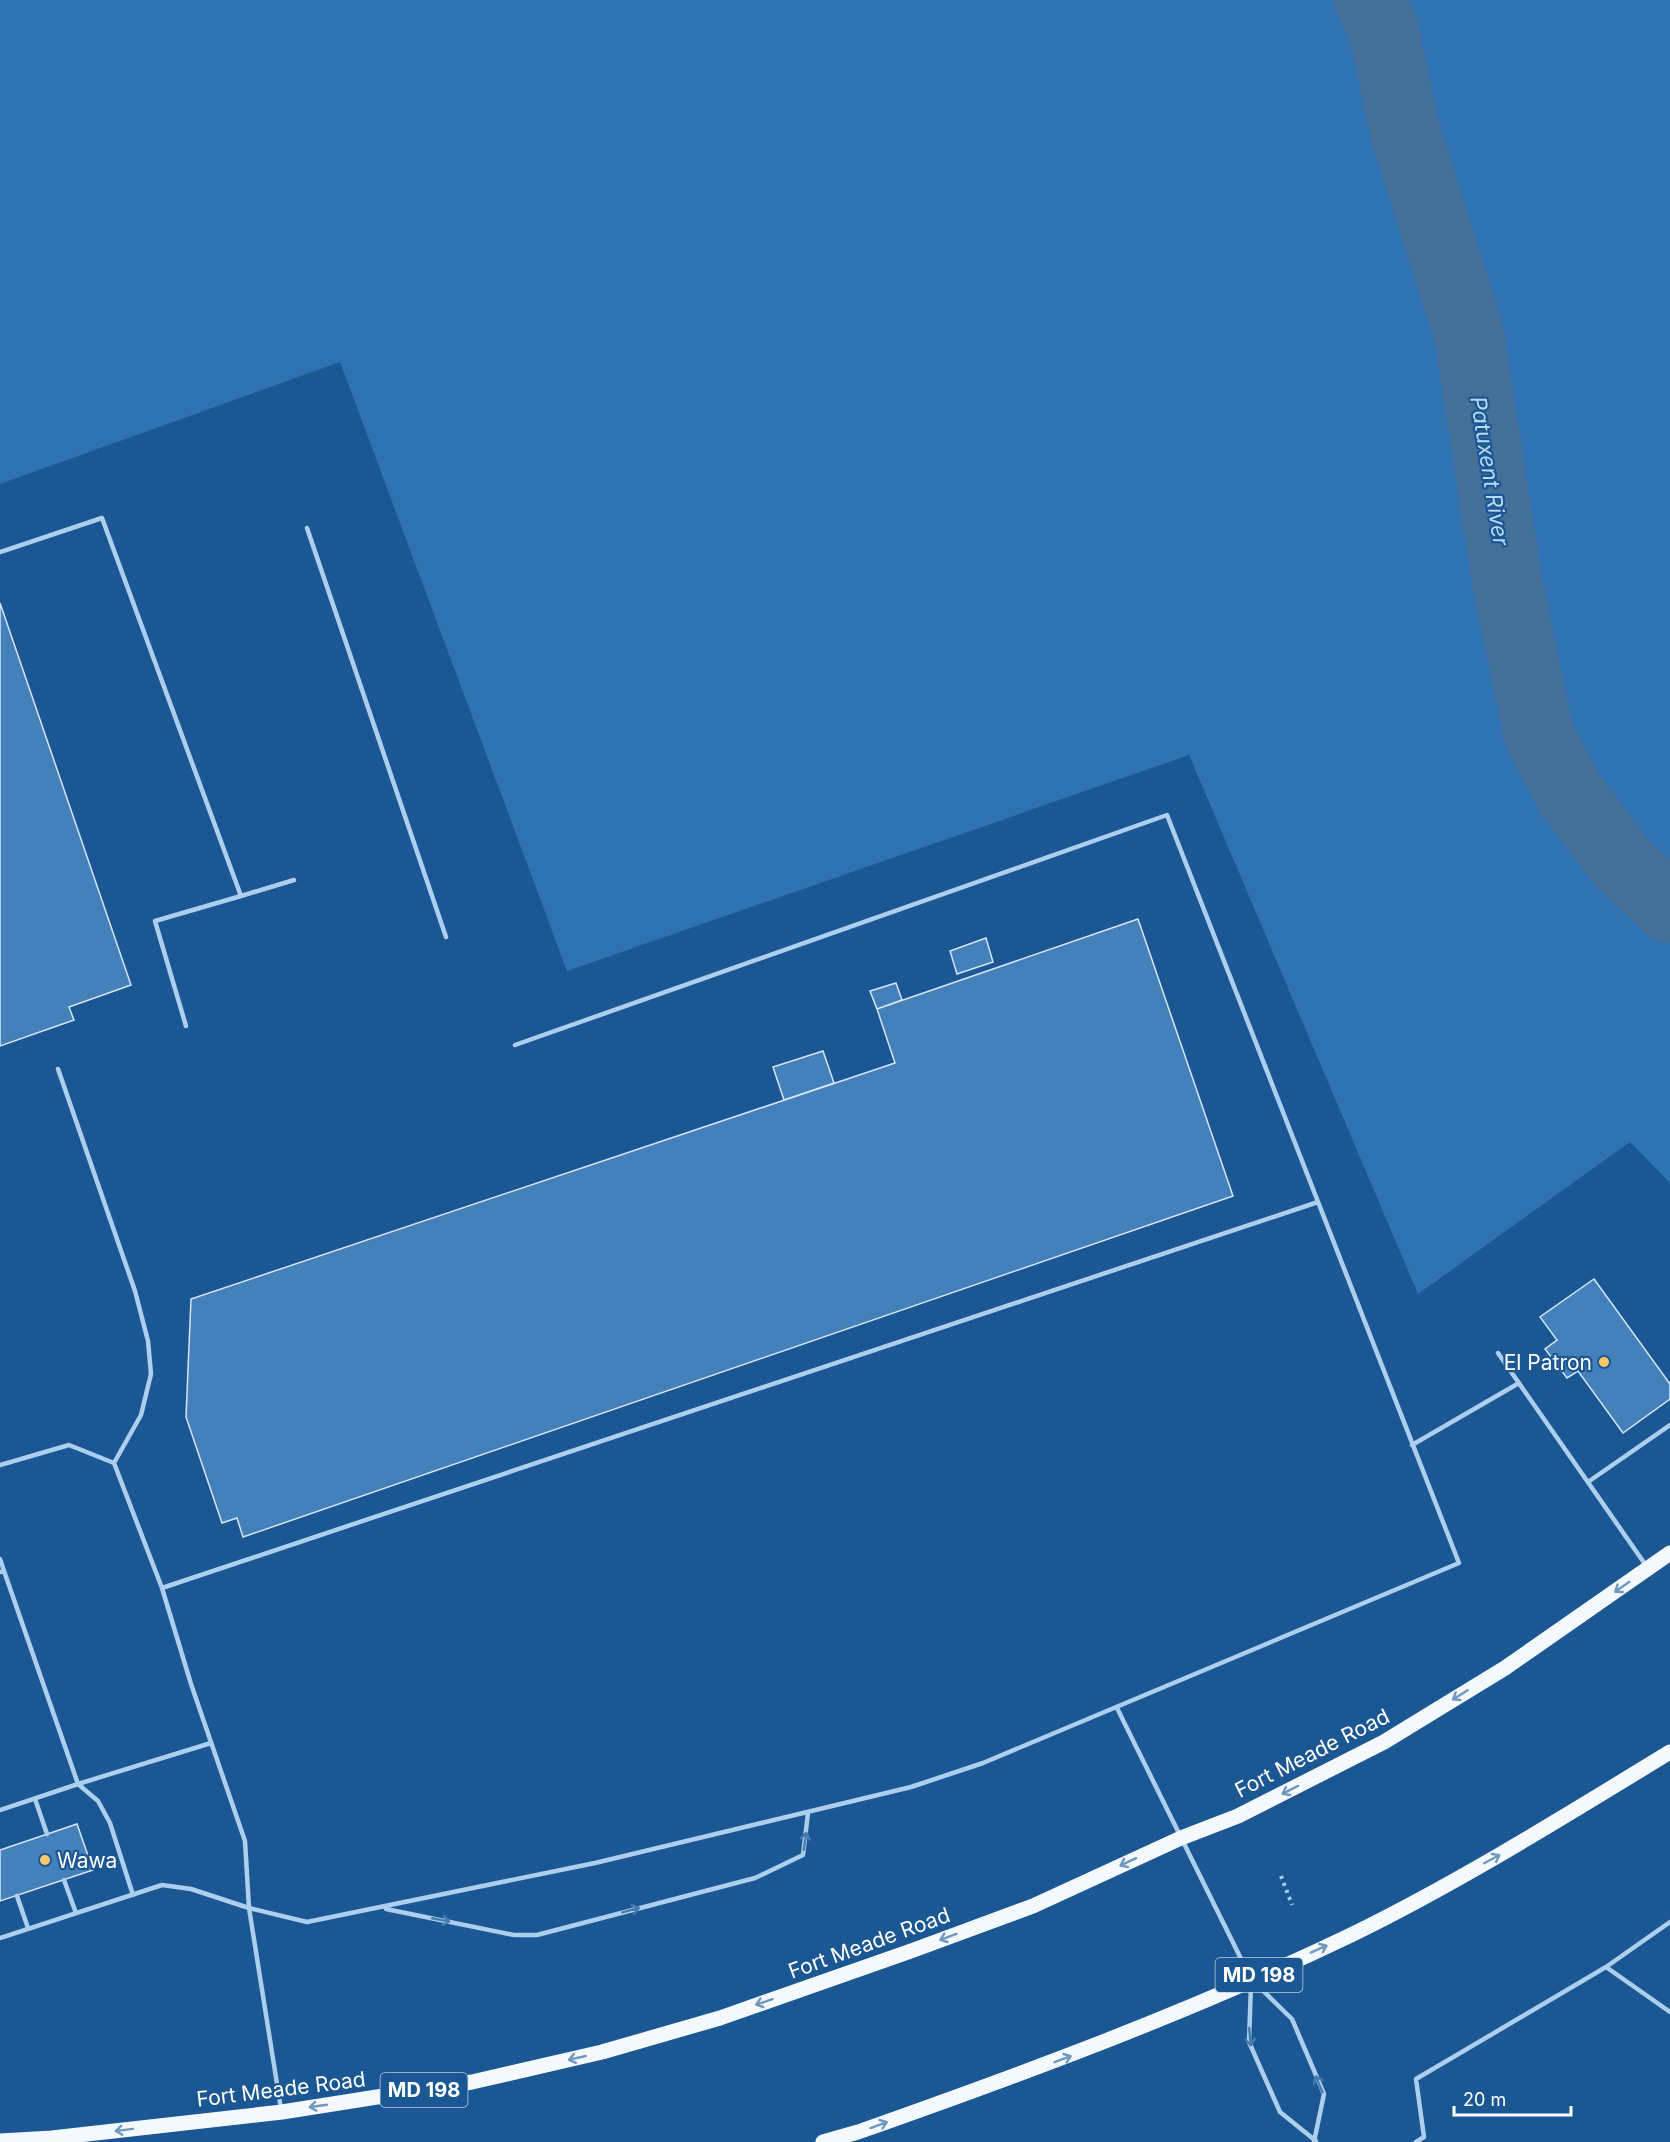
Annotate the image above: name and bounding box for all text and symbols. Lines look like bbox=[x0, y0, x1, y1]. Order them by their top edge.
water label: Patuxent River bbox=[1465, 395, 1515, 548]
place label: El Patron bbox=[1504, 1350, 1592, 1375]
marker: El Patron bbox=[1597, 1355, 1611, 1369]
one-way arrow bbox=[1614, 1581, 1631, 1593]
one-way arrow bbox=[1452, 1690, 1469, 1702]
street label: Fort Meade Road bbox=[1231, 1703, 1393, 1803]
one-way arrow bbox=[1281, 1785, 1299, 1796]
one-way arrow bbox=[799, 1832, 810, 1852]
place label: Wawa bbox=[57, 1848, 117, 1873]
marker: Wawa bbox=[38, 1853, 52, 1867]
one-way arrow bbox=[1482, 1853, 1500, 1864]
one-way arrow bbox=[1119, 1857, 1137, 1868]
street label: Fort Meade Road bbox=[785, 1902, 953, 1984]
one-way arrow bbox=[621, 1904, 640, 1916]
one-way arrow bbox=[430, 1915, 450, 1926]
one-way arrow bbox=[939, 1933, 958, 1944]
one-way arrow bbox=[1309, 1943, 1327, 1954]
road number: MD 198 bbox=[1216, 1958, 1302, 1992]
one-way arrow bbox=[755, 1998, 774, 2009]
one-way arrow bbox=[1245, 2027, 1256, 2046]
one-way arrow bbox=[568, 2052, 587, 2064]
one-way arrow bbox=[1053, 2053, 1071, 2064]
street label: Fort Meade Road bbox=[195, 2066, 367, 2112]
road number: MD 198 bbox=[380, 2073, 468, 2107]
one-way arrow bbox=[1313, 2075, 1324, 2093]
scale bar bbox=[1454, 2079, 1571, 2117]
text: 20 m bbox=[1463, 2089, 1506, 2110]
one-way arrow bbox=[308, 2101, 328, 2112]
one-way arrow bbox=[869, 2118, 888, 2129]
one-way arrow bbox=[114, 2124, 134, 2135]

